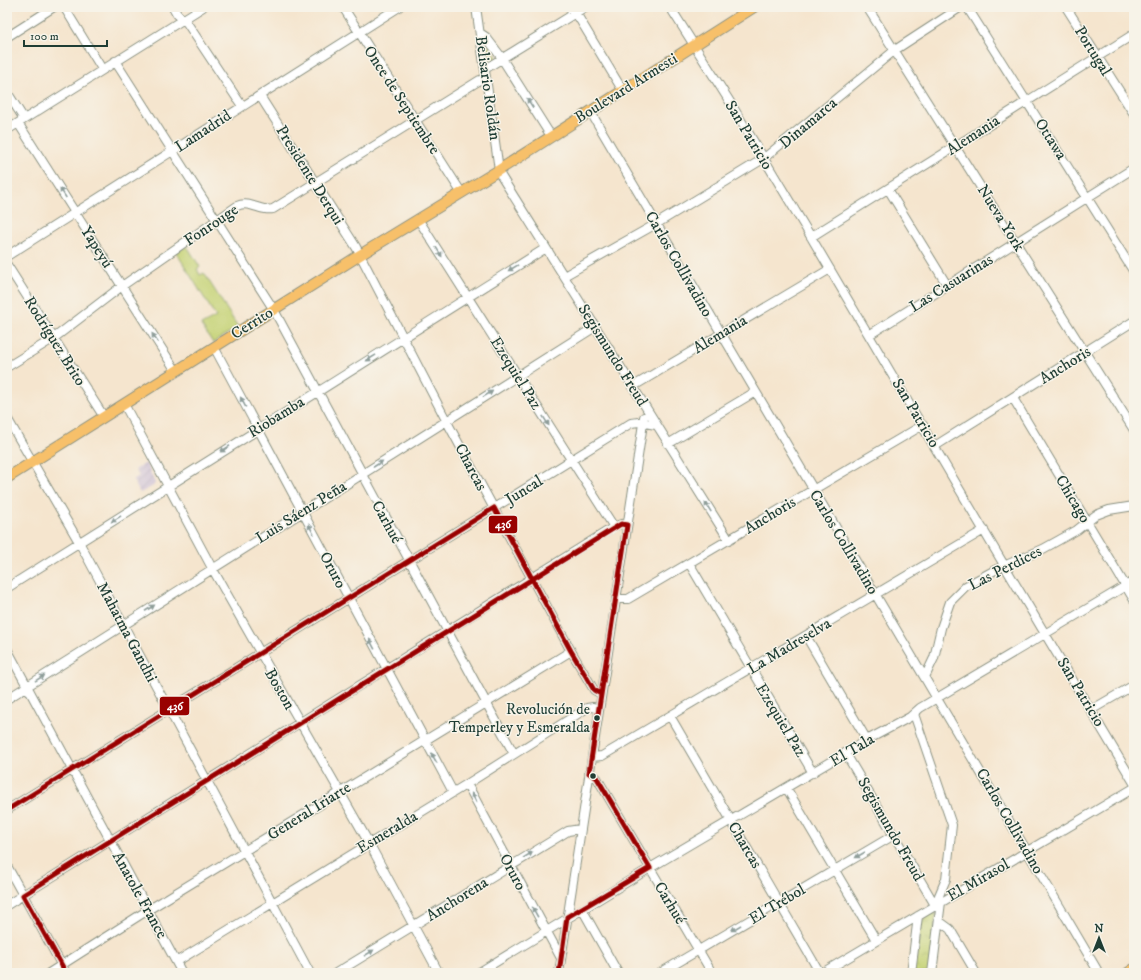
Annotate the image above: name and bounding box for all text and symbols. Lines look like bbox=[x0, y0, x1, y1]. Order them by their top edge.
scale bar bbox=[24, 22, 107, 48]
street label: Portugal bbox=[1070, 22, 1116, 80]
text: 100 m bbox=[30, 29, 59, 44]
street label: Belisario Roldán bbox=[471, 34, 505, 142]
street label: Once de Septiembre bbox=[359, 42, 445, 158]
street label: Boulevard Armesti bbox=[571, 48, 681, 128]
street label: Dinamarca bbox=[775, 93, 841, 153]
one-way arrow bbox=[527, 97, 534, 109]
street label: San Patricio bbox=[721, 97, 778, 173]
street label: Lamadrid bbox=[171, 105, 235, 157]
street label: Alemania bbox=[943, 110, 1004, 160]
street label: Ottawa bbox=[1031, 114, 1072, 164]
street label: Presidente Derqui bbox=[271, 122, 349, 228]
street label: Nueva York bbox=[973, 181, 1029, 255]
one-way arrow bbox=[59, 187, 67, 198]
street label: Fonrouge bbox=[180, 199, 242, 250]
street label: Carlos Collivadino bbox=[641, 208, 717, 321]
street label: Yapeyú bbox=[76, 222, 118, 272]
one-way arrow bbox=[435, 247, 443, 257]
street label: Las Casuarinas bbox=[905, 249, 997, 317]
one-way arrow bbox=[507, 265, 519, 272]
street label: Rodríguez Brito bbox=[20, 292, 91, 390]
street label: Segismundo Freud bbox=[574, 300, 652, 410]
street label: Cerrito bbox=[227, 302, 277, 344]
street label: Alemania bbox=[689, 310, 751, 358]
one-way arrow bbox=[151, 333, 159, 343]
street label: Ezequiel Paz bbox=[486, 333, 546, 413]
street label: Anchoris bbox=[1036, 341, 1094, 389]
one-way arrow bbox=[365, 354, 377, 361]
street label: San Patricio bbox=[888, 375, 945, 451]
one-way arrow bbox=[482, 391, 494, 398]
street label: Riobamba bbox=[244, 392, 308, 442]
one-way arrow bbox=[239, 396, 246, 408]
one-way arrow bbox=[542, 416, 550, 426]
street label: Charcas bbox=[450, 440, 492, 494]
one-way arrow bbox=[220, 446, 231, 453]
one-way arrow bbox=[372, 460, 384, 467]
street label: Juncal bbox=[500, 471, 547, 510]
street label: Chicago bbox=[1051, 471, 1095, 527]
street label: Luis Sáenz Peña bbox=[252, 476, 350, 548]
street label: Carlos Collivadino bbox=[805, 486, 883, 598]
street label: Anchoris bbox=[740, 492, 800, 538]
street label: Carhué bbox=[367, 497, 407, 547]
one-way arrow bbox=[704, 502, 712, 512]
one-way arrow bbox=[111, 515, 121, 523]
line badge: 436 bbox=[488, 515, 518, 534]
text: 436 bbox=[494, 518, 512, 532]
one-way arrow bbox=[307, 523, 314, 535]
street label: Las Perdices bbox=[965, 541, 1045, 595]
street label: Oruro bbox=[315, 548, 351, 592]
street label: Mahatma Gandhi bbox=[92, 578, 162, 686]
one-way arrow bbox=[145, 604, 155, 612]
street label: La Madreselva bbox=[743, 613, 835, 679]
one-way arrow bbox=[369, 638, 375, 649]
street label: San Patricio bbox=[1053, 654, 1110, 730]
street label: Boston bbox=[260, 665, 300, 714]
one-way arrow bbox=[35, 674, 45, 682]
street label: Ezequiel Paz bbox=[751, 679, 811, 761]
line badge: 436 bbox=[159, 696, 190, 716]
text: 436 bbox=[166, 700, 184, 714]
place label: Revolución de Temperley y Esmeralda bbox=[449, 700, 591, 737]
marker: Revolución de Temperley y Esmeralda bbox=[592, 713, 602, 723]
street label: El Tala bbox=[826, 729, 878, 771]
one-way arrow bbox=[430, 752, 437, 764]
street label: Carlos Collivadino bbox=[972, 765, 1048, 878]
unlabelled marker bbox=[588, 771, 598, 781]
street label: Segismundo Freud bbox=[853, 773, 929, 885]
street label: General Iriarte bbox=[263, 777, 355, 845]
one-way arrow bbox=[470, 792, 477, 803]
street label: Esmeralda bbox=[353, 806, 421, 858]
street label: Charcas bbox=[723, 818, 767, 872]
street label: Anatole France bbox=[108, 848, 172, 942]
street label: Oruro bbox=[495, 850, 531, 894]
one-way arrow bbox=[854, 851, 866, 858]
one-way arrow bbox=[522, 852, 534, 859]
street label: El Mirasol bbox=[943, 854, 1013, 906]
street label: Anchorena bbox=[422, 872, 492, 926]
street label: Carhué bbox=[650, 878, 691, 928]
street label: El Trébol bbox=[745, 879, 809, 929]
one-way arrow bbox=[532, 906, 538, 918]
north arrow bbox=[1079, 918, 1119, 958]
text: N bbox=[1094, 922, 1104, 936]
one-way arrow bbox=[731, 924, 741, 932]
one-way arrow bbox=[363, 949, 375, 956]

